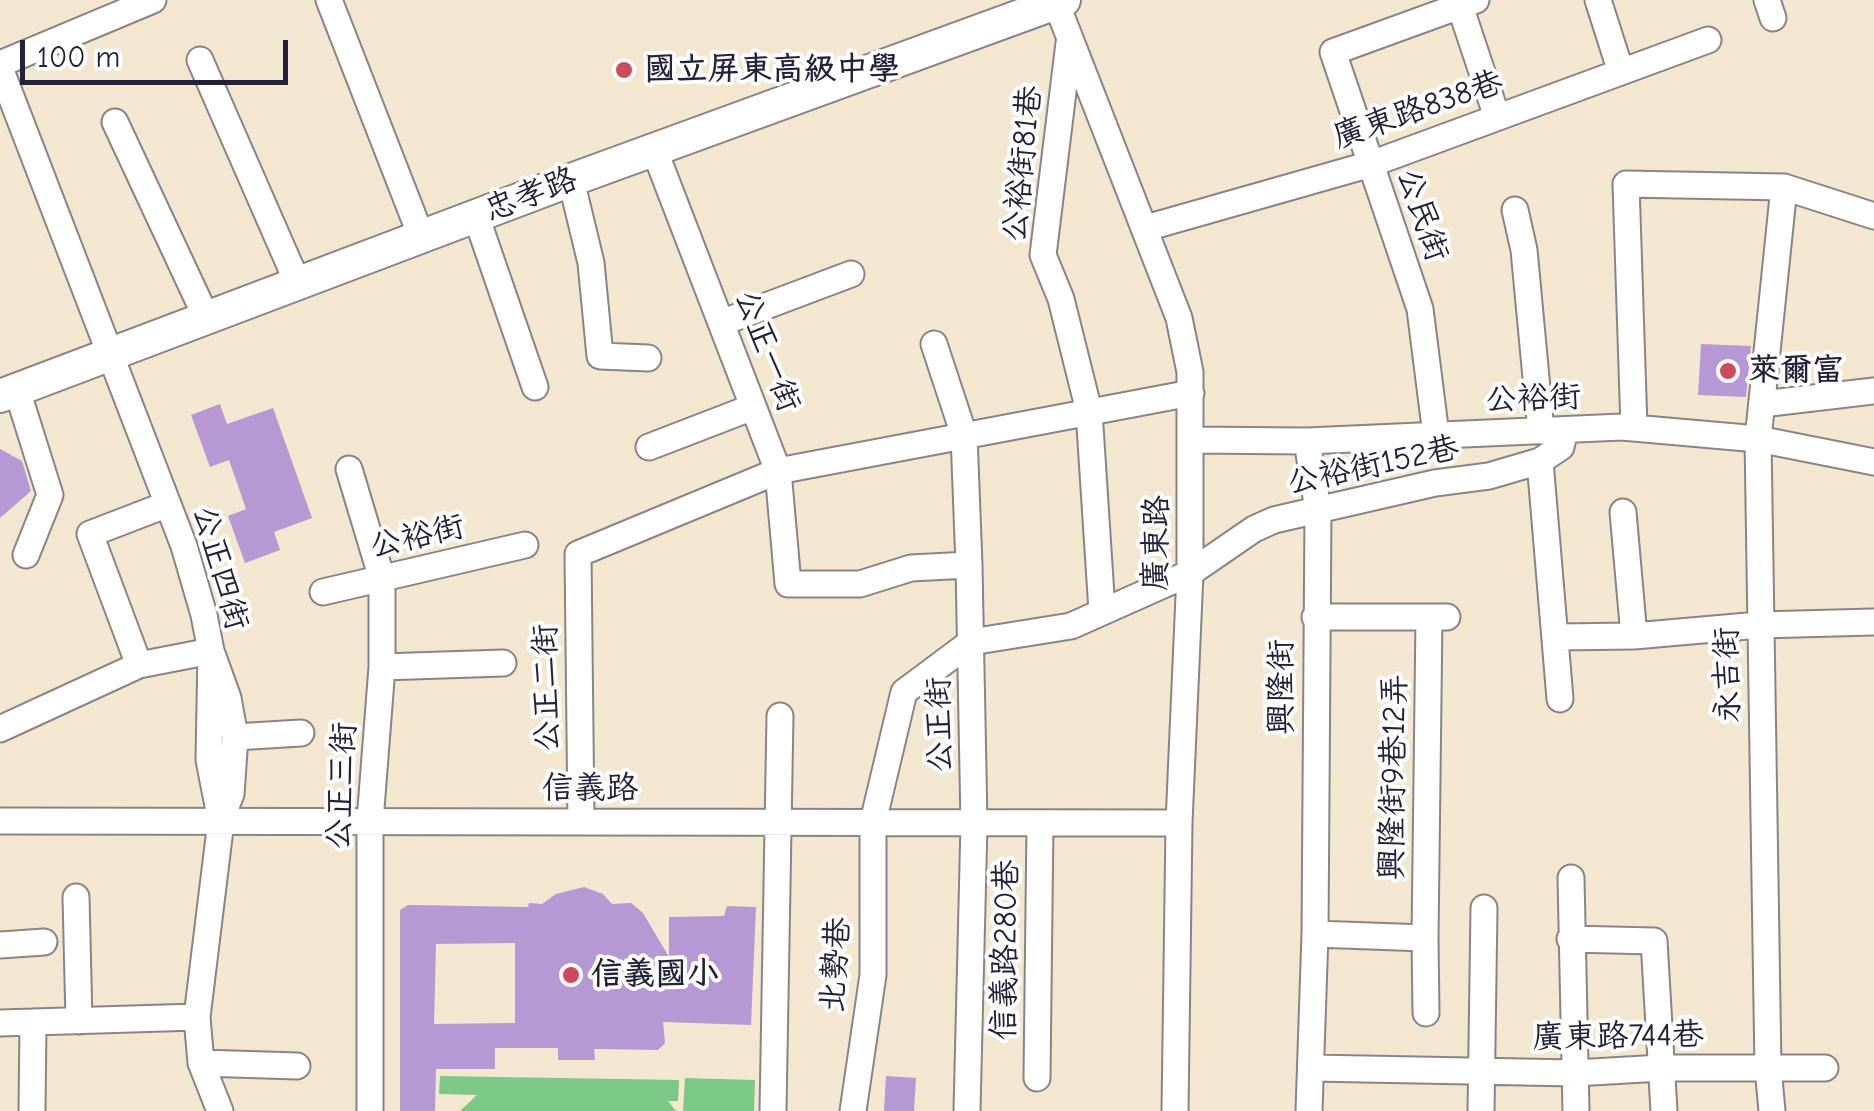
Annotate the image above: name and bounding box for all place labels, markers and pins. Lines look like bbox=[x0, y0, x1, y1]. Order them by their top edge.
place label: 國立屏東高級中學 bbox=[644, 51, 900, 89]
marker: 國立屏東高級中學 bbox=[613, 59, 635, 81]
place label: 萊爾富 bbox=[1748, 352, 1844, 390]
marker: 萊爾富 bbox=[1717, 360, 1739, 382]
place label: 信義國小 bbox=[591, 956, 719, 994]
marker: 信義國小 bbox=[560, 964, 582, 986]

